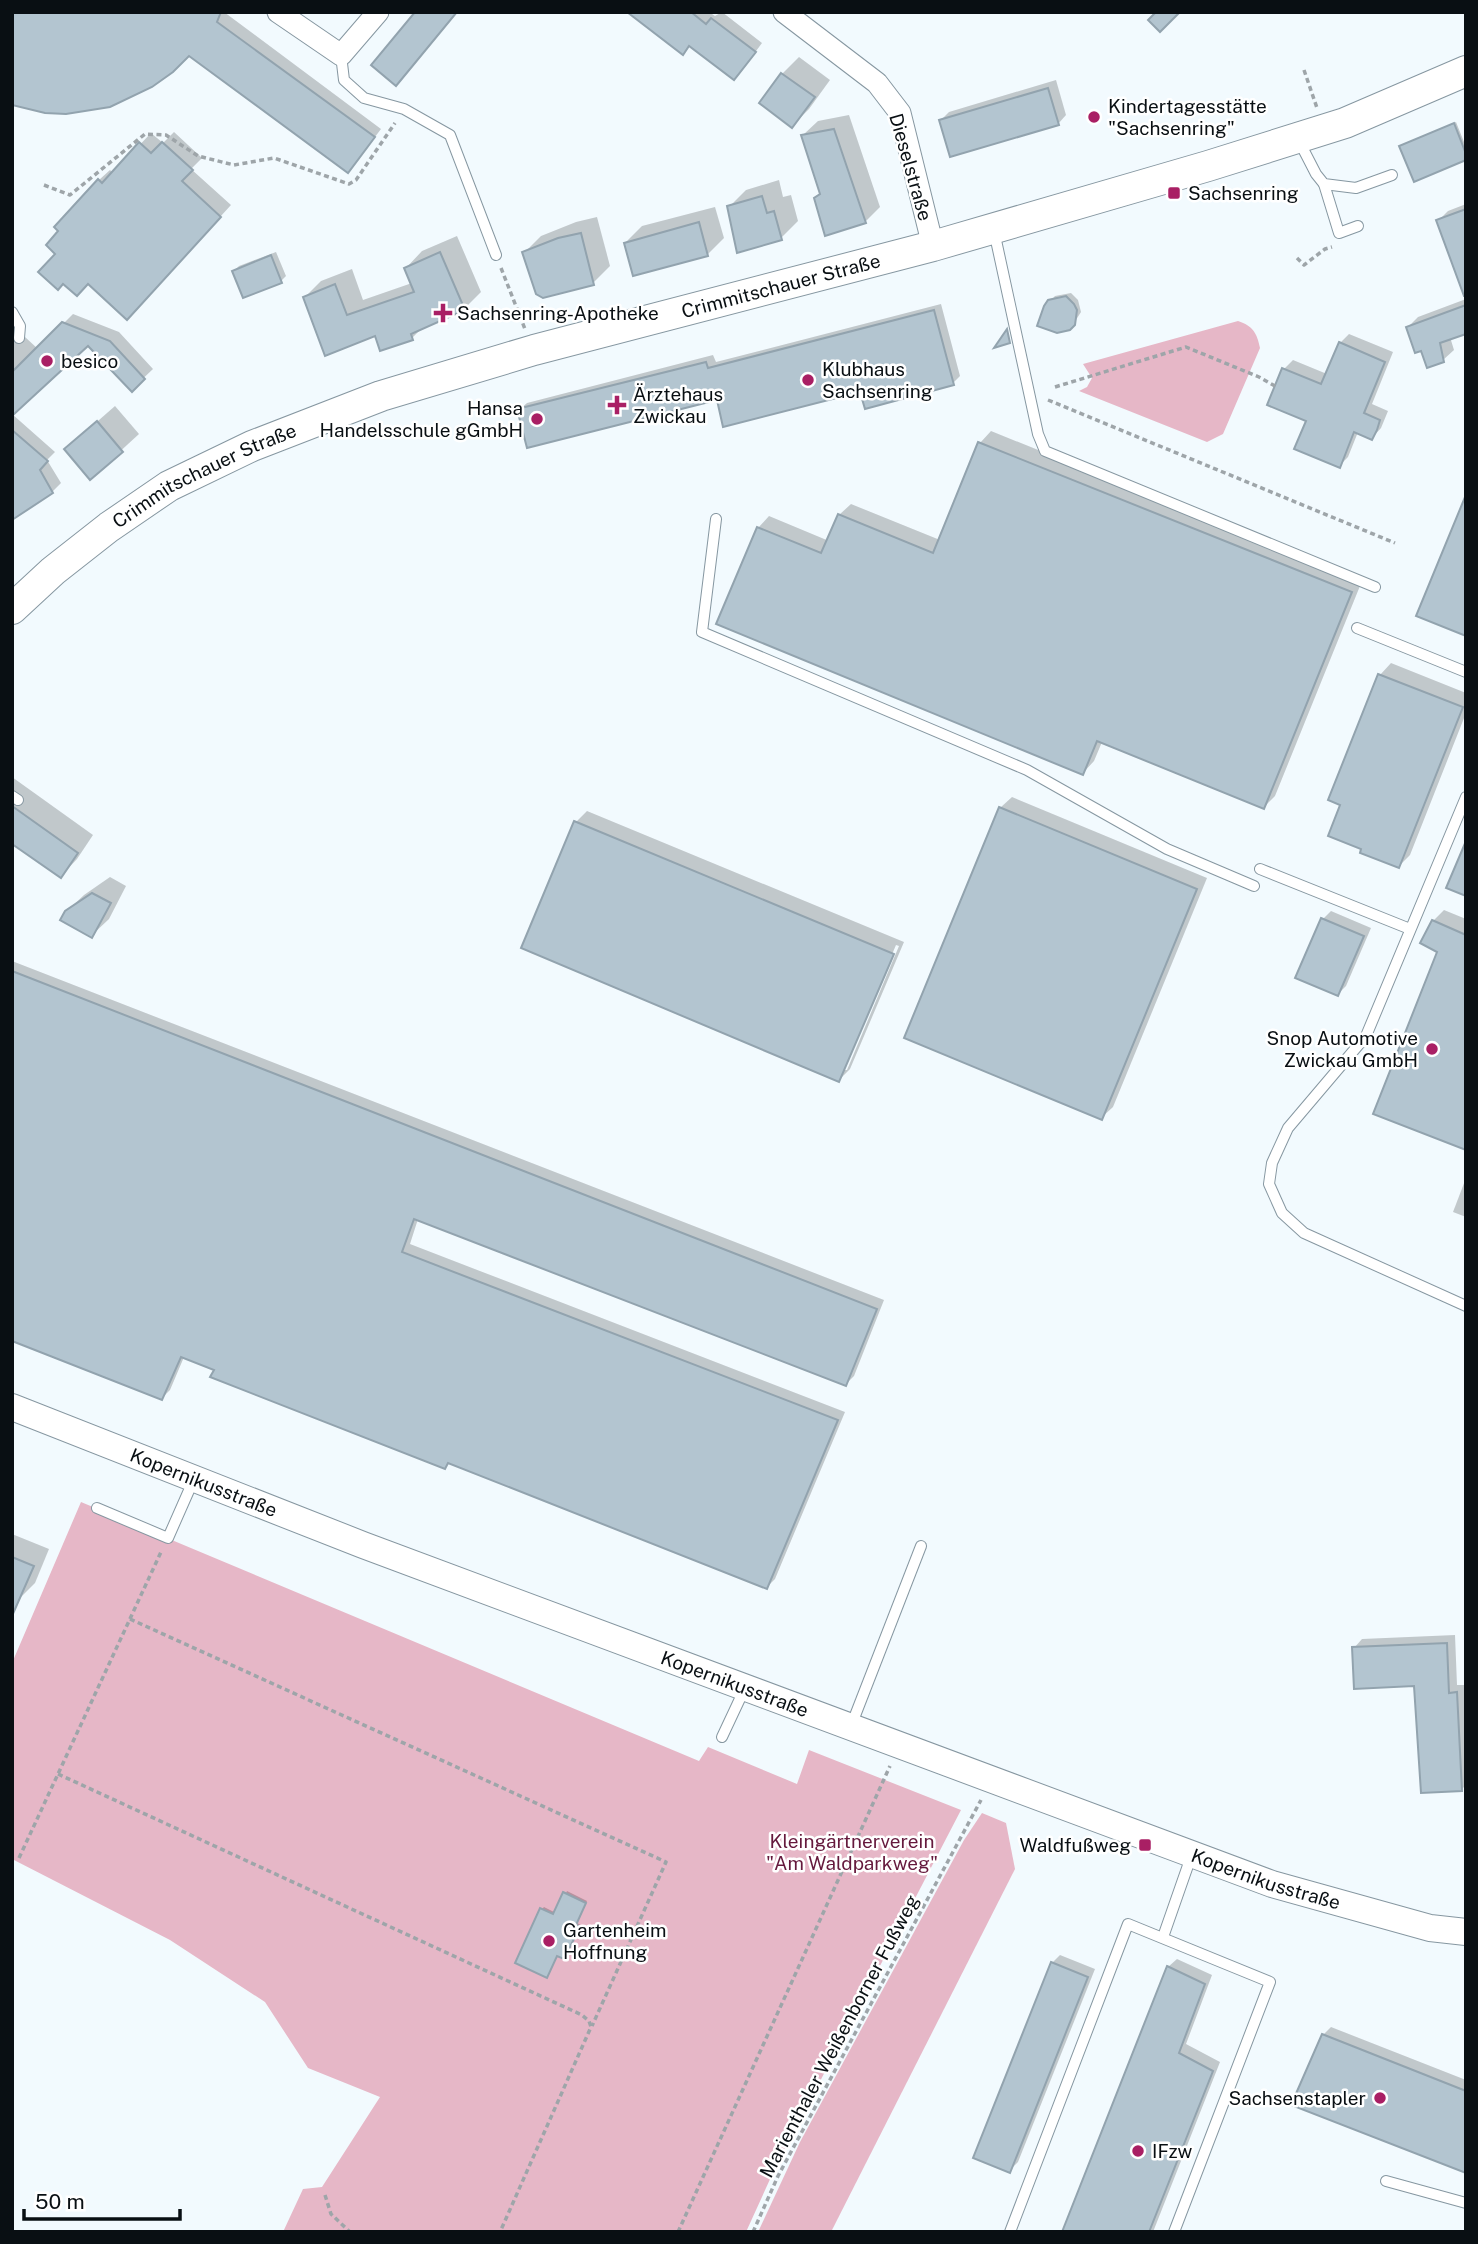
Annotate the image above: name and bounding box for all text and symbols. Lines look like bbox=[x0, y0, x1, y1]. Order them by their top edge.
place label: Kindertagesstätte "Sachsenring" bbox=[1108, 95, 1267, 139]
marker: Kindertagesstätte "Sachsenring" bbox=[1086, 109, 1102, 125]
street label: Dieselstraße bbox=[885, 111, 937, 223]
place label: Sachsenring bbox=[1188, 182, 1299, 204]
marker: Sachsenring bbox=[1166, 185, 1182, 201]
street label: Crimmitschauer Straße bbox=[679, 249, 883, 322]
place label: Sachsenring-Apotheke bbox=[457, 302, 659, 324]
marker: Sachsenring-Apotheke bbox=[435, 305, 451, 321]
place label: besico bbox=[61, 350, 118, 372]
marker: besico bbox=[39, 353, 55, 369]
place label: Klubhaus Sachsenring bbox=[822, 358, 933, 402]
marker: Klubhaus Sachsenring bbox=[800, 372, 816, 388]
place label: Ärztehaus Zwickau bbox=[633, 383, 723, 427]
marker: Ärztehaus Zwickau bbox=[607, 395, 627, 415]
place label: Hansa Handelsschule gGmbH bbox=[319, 397, 523, 441]
marker: Hansa Handelsschule gGmbH bbox=[529, 411, 545, 427]
street label: Crimmitschauer Straße bbox=[108, 419, 299, 532]
place label: Snop Automotive Zwickau GmbH bbox=[1267, 1027, 1418, 1071]
marker: Snop Automotive Zwickau GmbH bbox=[1424, 1041, 1440, 1057]
street label: Kopernikusstraße bbox=[127, 1444, 280, 1521]
street label: Kopernikusstraße bbox=[658, 1646, 812, 1721]
park label: Kleingärtnerverein "Am Waldparkweg" bbox=[766, 1830, 938, 1874]
place label: Waldfußweg bbox=[1020, 1834, 1131, 1856]
marker: Waldfußweg bbox=[1137, 1837, 1153, 1853]
street label: Kopernikusstraße bbox=[1188, 1844, 1343, 1914]
street label: Marienthaler Weißenborner Fußweg bbox=[755, 1891, 923, 2181]
place label: Gartenheim Hoffnung bbox=[563, 1919, 666, 1963]
marker: Gartenheim Hoffnung bbox=[541, 1933, 557, 1949]
place label: Sachsenstapler bbox=[1229, 2087, 1366, 2109]
marker: Sachsenstapler bbox=[1372, 2090, 1388, 2106]
place label: IFzw bbox=[1152, 2140, 1193, 2162]
marker: IFzw bbox=[1130, 2143, 1146, 2159]
scale bar bbox=[24, 2178, 180, 2222]
text: 50 m bbox=[35, 2189, 85, 2214]

